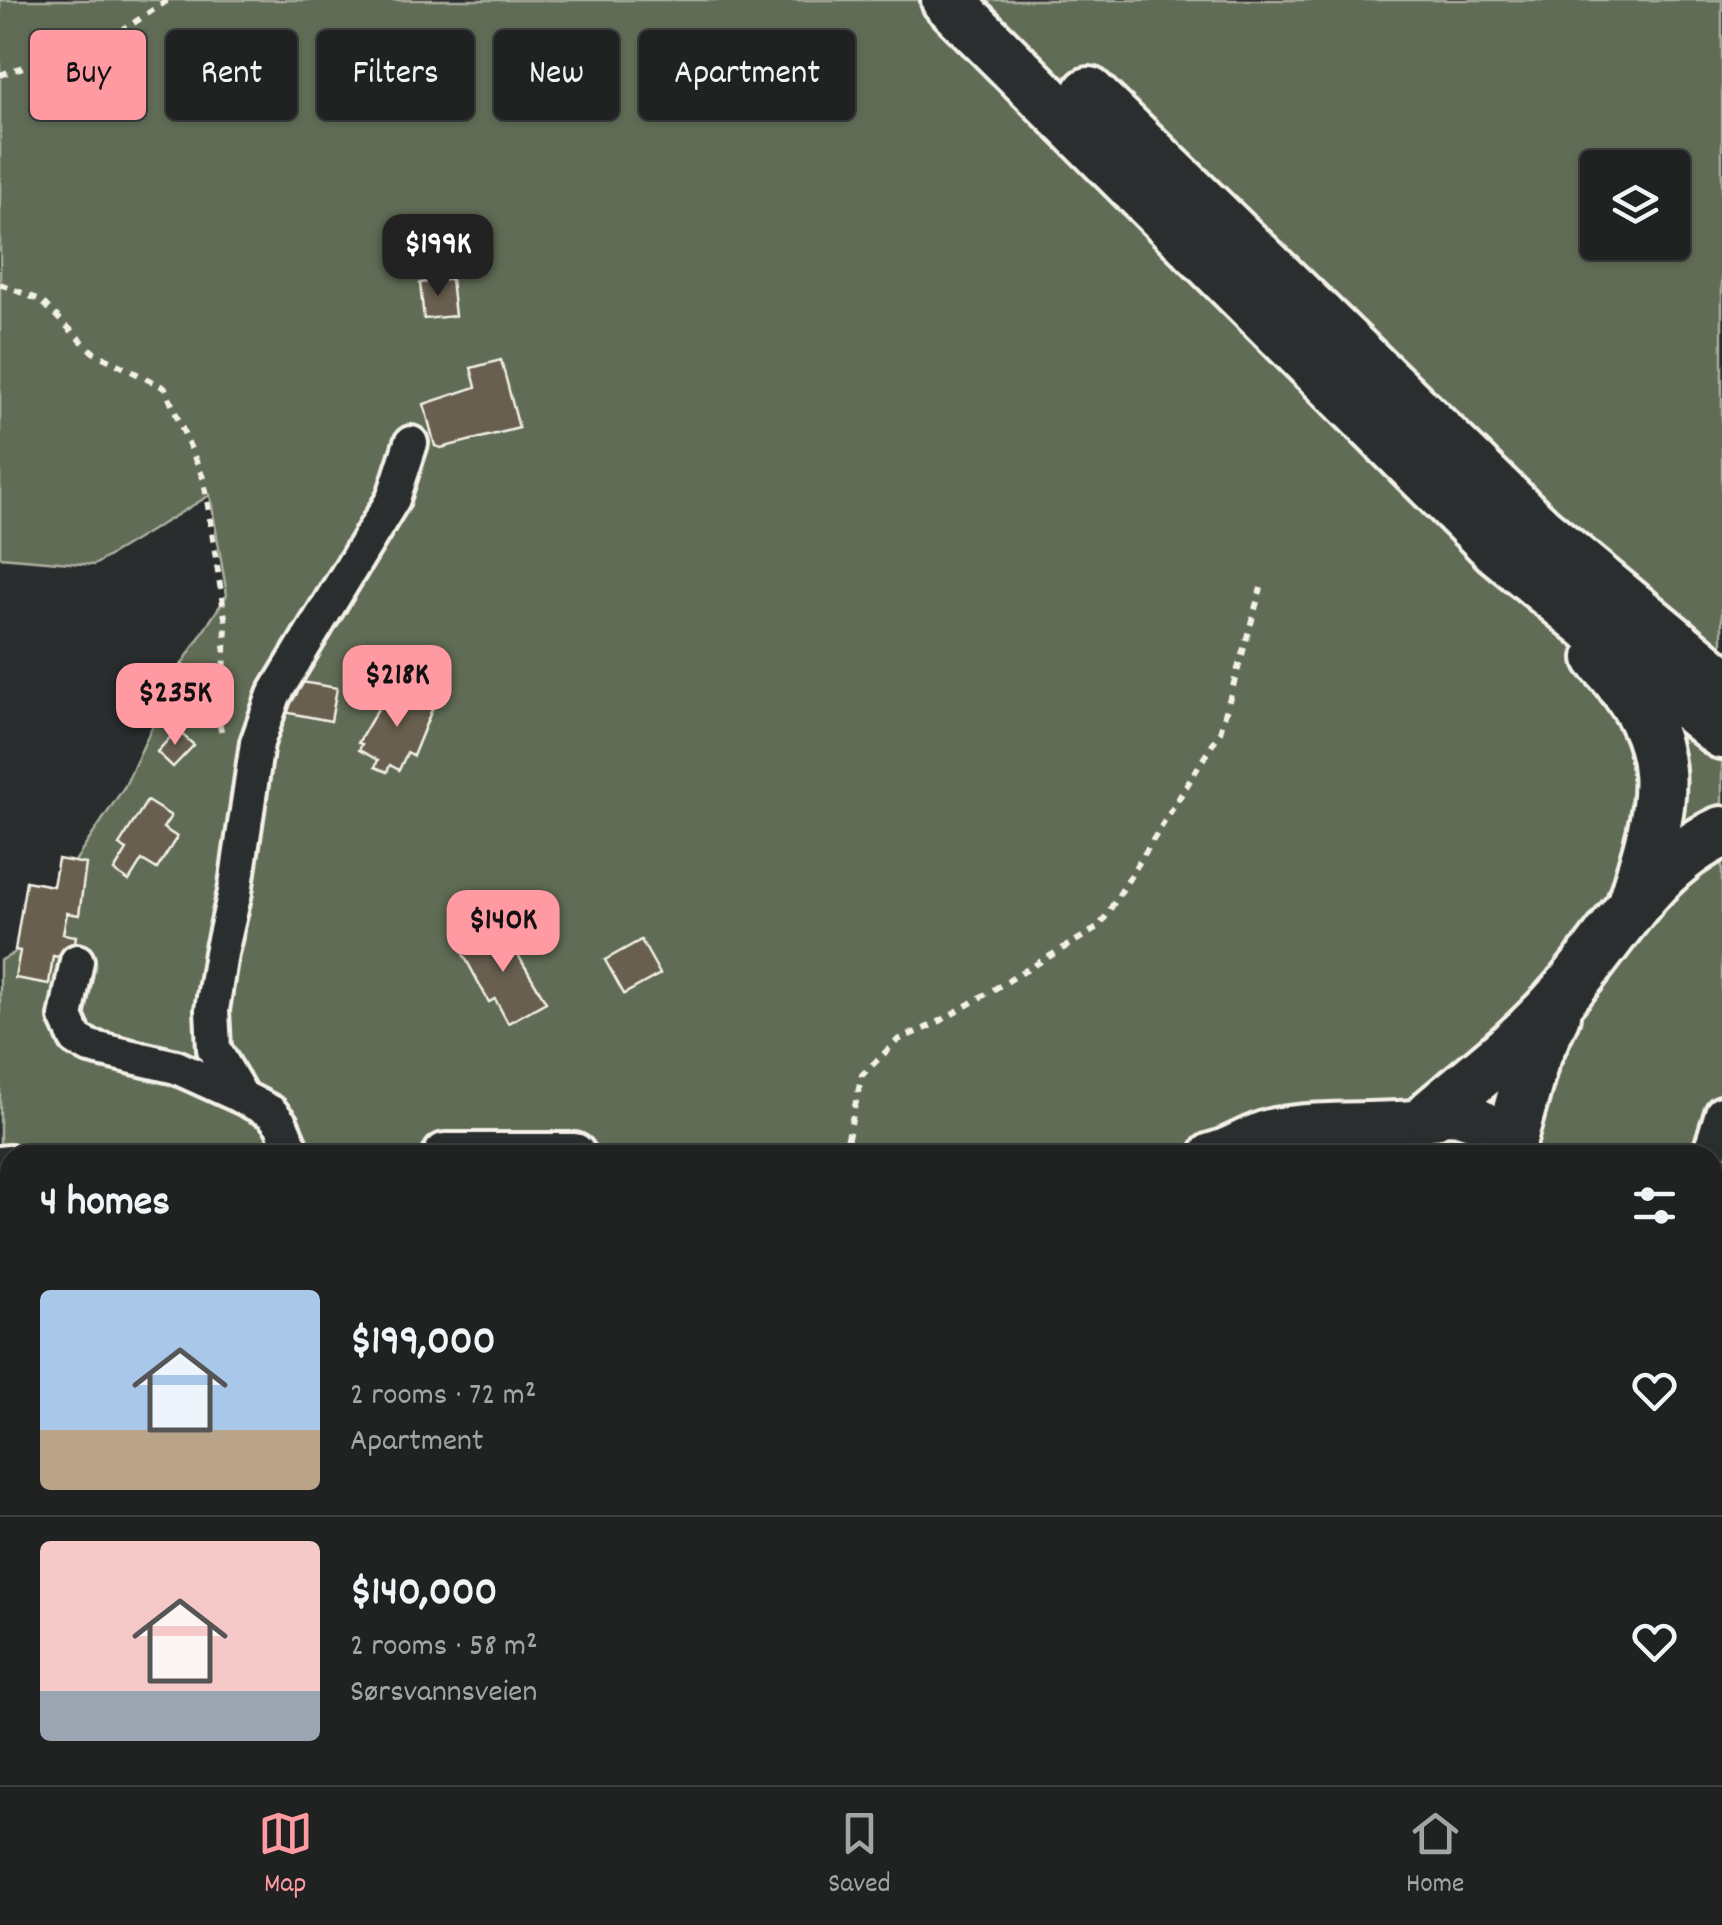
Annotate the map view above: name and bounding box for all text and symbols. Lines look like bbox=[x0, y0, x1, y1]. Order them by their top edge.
chip: Buy bbox=[30, 30, 146, 120]
chip: Rent bbox=[166, 30, 297, 120]
chip: Filters bbox=[317, 30, 474, 120]
chip: New bbox=[494, 30, 619, 120]
chip: Apartment bbox=[639, 30, 855, 120]
map controls bbox=[1580, 150, 1690, 260]
button: layers bbox=[1580, 150, 1690, 260]
pin: $199K bbox=[368, 214, 508, 299]
text: $199K bbox=[404, 223, 472, 269]
pin: $218K bbox=[327, 645, 467, 730]
text: $218K bbox=[365, 654, 429, 700]
pin: $235K bbox=[105, 663, 245, 748]
text: $235K bbox=[138, 672, 212, 718]
pin: $140K bbox=[433, 890, 573, 975]
text: $140K bbox=[469, 899, 537, 945]
text: 4 homes bbox=[40, 1175, 170, 1235]
icon: filters bbox=[1627, 1178, 1682, 1233]
text: $199,000 bbox=[350, 1314, 496, 1374]
icon: home bbox=[120, 1330, 240, 1450]
icon: heart bbox=[1627, 1363, 1682, 1418]
text: 2 rooms · 72 m² bbox=[350, 1374, 536, 1420]
text: Apartment bbox=[350, 1420, 484, 1466]
text: $140,000 bbox=[350, 1565, 497, 1625]
icon: home bbox=[120, 1581, 240, 1701]
icon: heart bbox=[1627, 1614, 1682, 1669]
text: 2 rooms · 58 m² bbox=[350, 1625, 538, 1671]
text: Sørsvannsveien bbox=[350, 1671, 537, 1717]
tab: Map bbox=[258, 1806, 313, 1906]
tab: Saved bbox=[828, 1806, 891, 1906]
tab: Home bbox=[1406, 1806, 1464, 1906]

